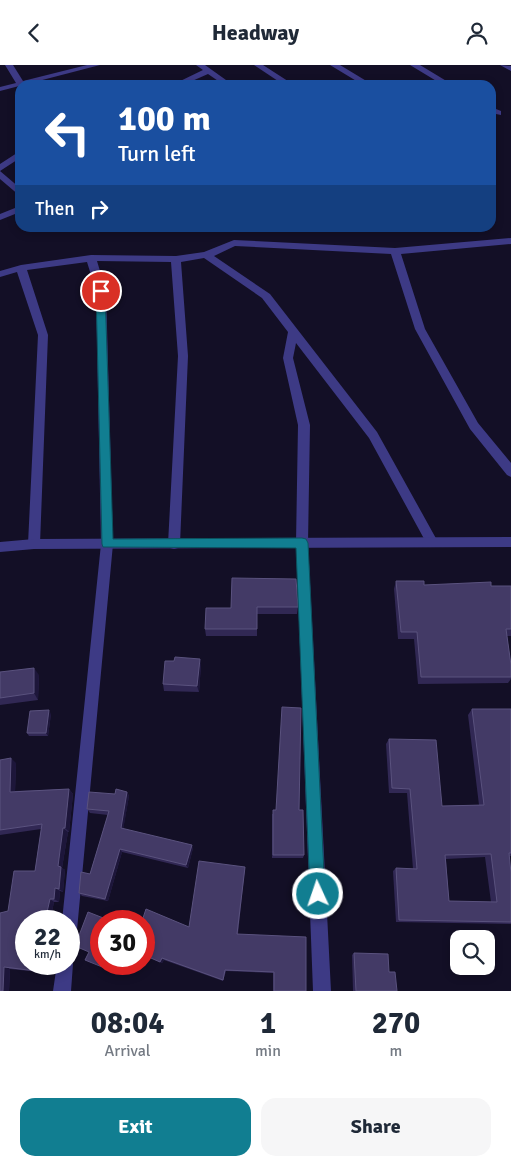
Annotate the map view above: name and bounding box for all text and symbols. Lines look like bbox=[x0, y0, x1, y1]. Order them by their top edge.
icon: back bbox=[20, 19, 48, 47]
text: Headway bbox=[212, 19, 299, 46]
icon: person bbox=[463, 19, 491, 47]
text: 100 m bbox=[118, 97, 211, 140]
icon: left bbox=[35, 100, 100, 165]
text: Turn left bbox=[118, 140, 196, 167]
icon: right bbox=[85, 195, 113, 223]
text: Then bbox=[35, 197, 75, 221]
pin bbox=[80, 270, 122, 312]
icon: arrive bbox=[87, 277, 115, 305]
position arrow bbox=[291, 867, 343, 919]
speed limit sign: 30 bbox=[90, 910, 155, 975]
text: 22 bbox=[34, 921, 61, 952]
map controls bbox=[450, 930, 495, 975]
button: search bbox=[450, 930, 495, 975]
text: km/h bbox=[34, 947, 61, 962]
text: 08:04 bbox=[91, 1005, 164, 1042]
text: 1 bbox=[260, 1005, 276, 1042]
text: 270 bbox=[372, 1005, 420, 1042]
text: Arrival bbox=[104, 1041, 151, 1061]
text: min bbox=[255, 1041, 281, 1061]
text: m bbox=[390, 1041, 402, 1061]
button: Exit bbox=[20, 1098, 251, 1156]
button: Share bbox=[261, 1098, 491, 1156]

